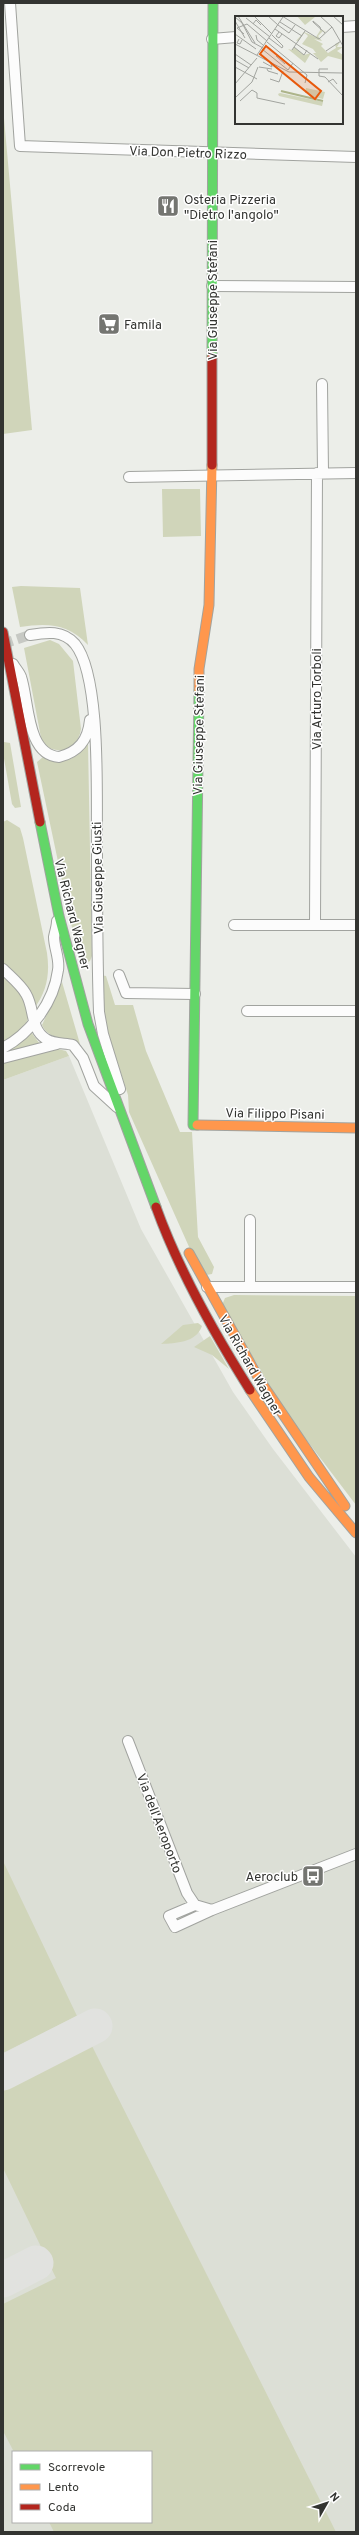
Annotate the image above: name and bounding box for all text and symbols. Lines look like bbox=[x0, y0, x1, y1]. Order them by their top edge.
inset map bbox=[235, 16, 343, 124]
street label: Via Don Pietro Rizzo bbox=[129, 144, 247, 164]
restaurant icon: Osteria Pizzeria "Dietro l'angolo" bbox=[155, 193, 181, 219]
place label: Osteria Pizzeria "Dietro l'angolo" bbox=[184, 193, 279, 224]
street label: Via Giuseppe Stefani bbox=[206, 240, 222, 360]
supermarket icon: Famila bbox=[96, 311, 122, 337]
place label: Famila bbox=[124, 318, 162, 334]
street label: Via Arturo Torboli bbox=[310, 648, 326, 750]
street label: Via Giuseppe Stefani bbox=[191, 675, 209, 795]
street label: Via Giuseppe Giusti bbox=[90, 821, 108, 934]
street label: Via Richard Wagner bbox=[49, 857, 93, 972]
street label: Via Filippo Pisani bbox=[225, 1106, 325, 1124]
street label: Via Richard Wagner bbox=[214, 1313, 285, 1419]
street label: Via dell'Aeroporto bbox=[132, 1772, 184, 1876]
bus stop icon: Aeroclub bbox=[300, 1863, 326, 1889]
place label: Aeroclub bbox=[245, 1870, 298, 1886]
legend bbox=[12, 2451, 152, 2523]
text: Scorrevole bbox=[48, 2460, 105, 2476]
text: Lento bbox=[48, 2480, 79, 2496]
north arrow bbox=[307, 2483, 347, 2523]
text: N bbox=[326, 2490, 342, 2505]
text: Coda bbox=[48, 2500, 76, 2516]

